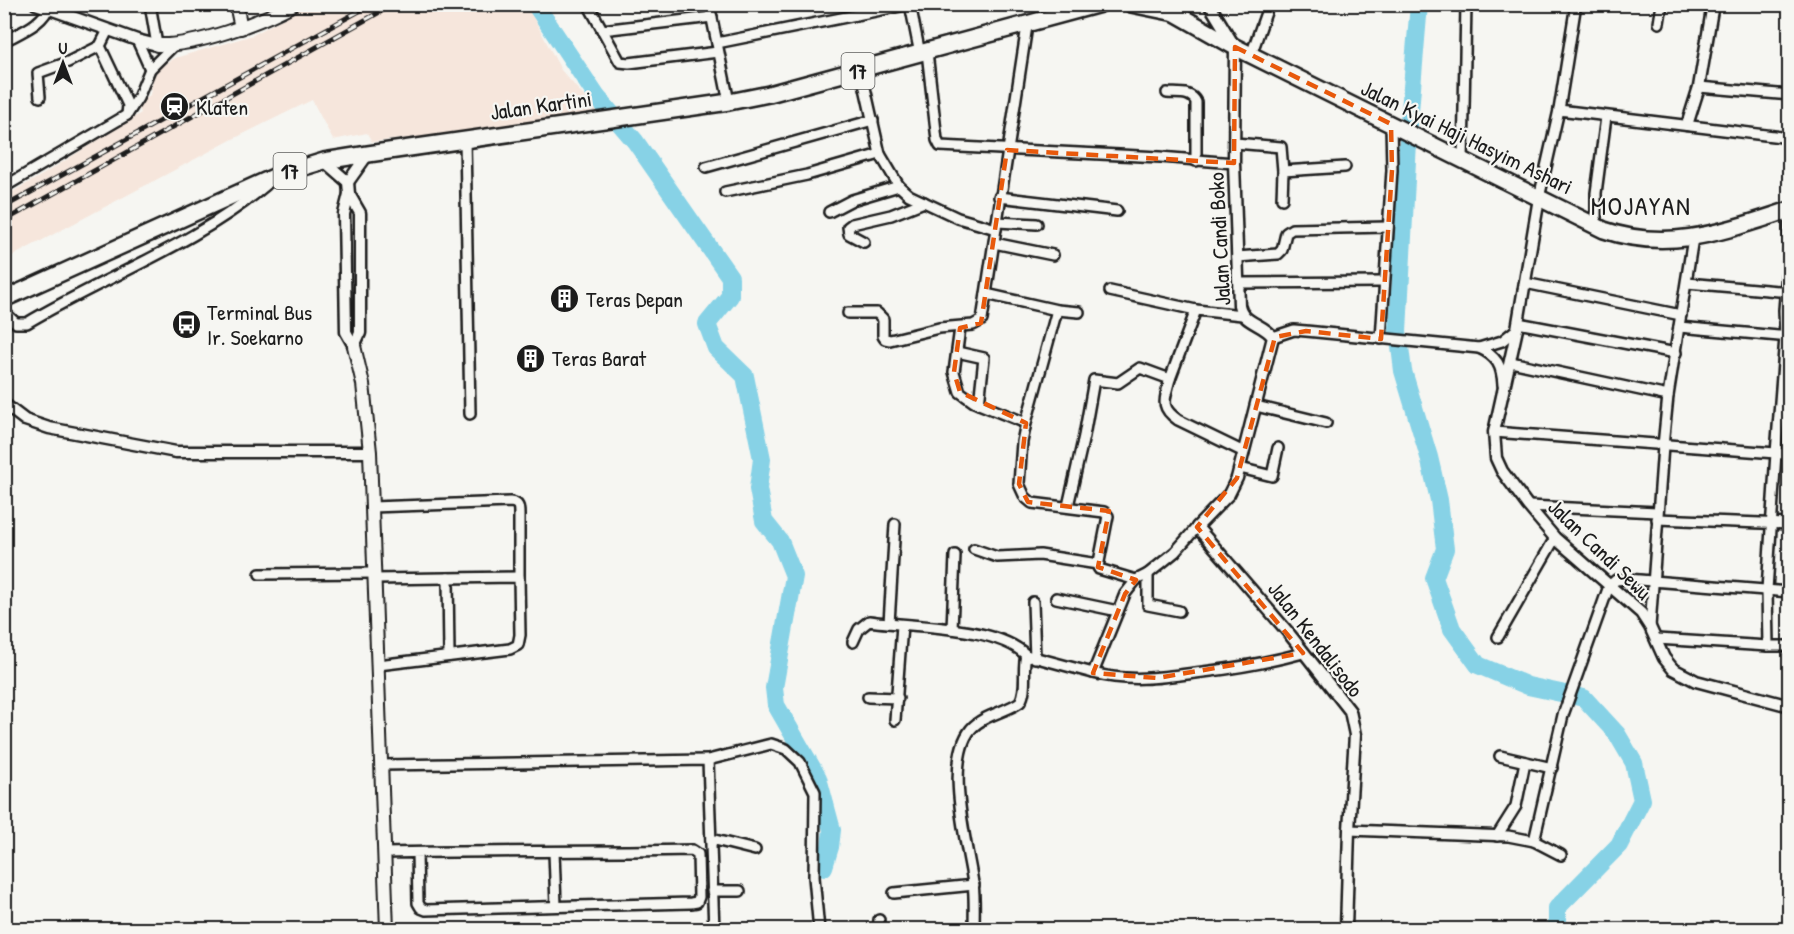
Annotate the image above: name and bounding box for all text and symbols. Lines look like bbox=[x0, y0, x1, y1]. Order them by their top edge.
north arrow bbox=[33, 33, 93, 93]
text: U bbox=[59, 37, 68, 59]
road number: 17 bbox=[842, 53, 874, 89]
street label: Jalan Kyai Haji Hasyim Ashari bbox=[1356, 73, 1578, 201]
street label: Jalan Kartini bbox=[488, 83, 594, 127]
station icon: Klaten bbox=[159, 91, 191, 123]
place label: Klaten bbox=[196, 92, 248, 122]
road number: 17 bbox=[274, 153, 306, 189]
street label: Jalan Candi Boko bbox=[1201, 171, 1237, 306]
district label: MOJAYAN bbox=[1591, 188, 1691, 223]
building icon: Teras Depan bbox=[549, 283, 581, 315]
place label: Teras Depan bbox=[586, 284, 683, 314]
place label: Terminal Bus Ir. Soekarno bbox=[207, 297, 312, 352]
bus stop icon: Terminal Bus Ir. Soekarno bbox=[170, 309, 202, 341]
building icon: Teras Barat bbox=[515, 342, 547, 374]
place label: Teras Barat bbox=[552, 343, 647, 373]
street label: Jalan Candi Sewu bbox=[1542, 492, 1658, 606]
street label: Jalan Kendalisodo bbox=[1261, 575, 1371, 703]

